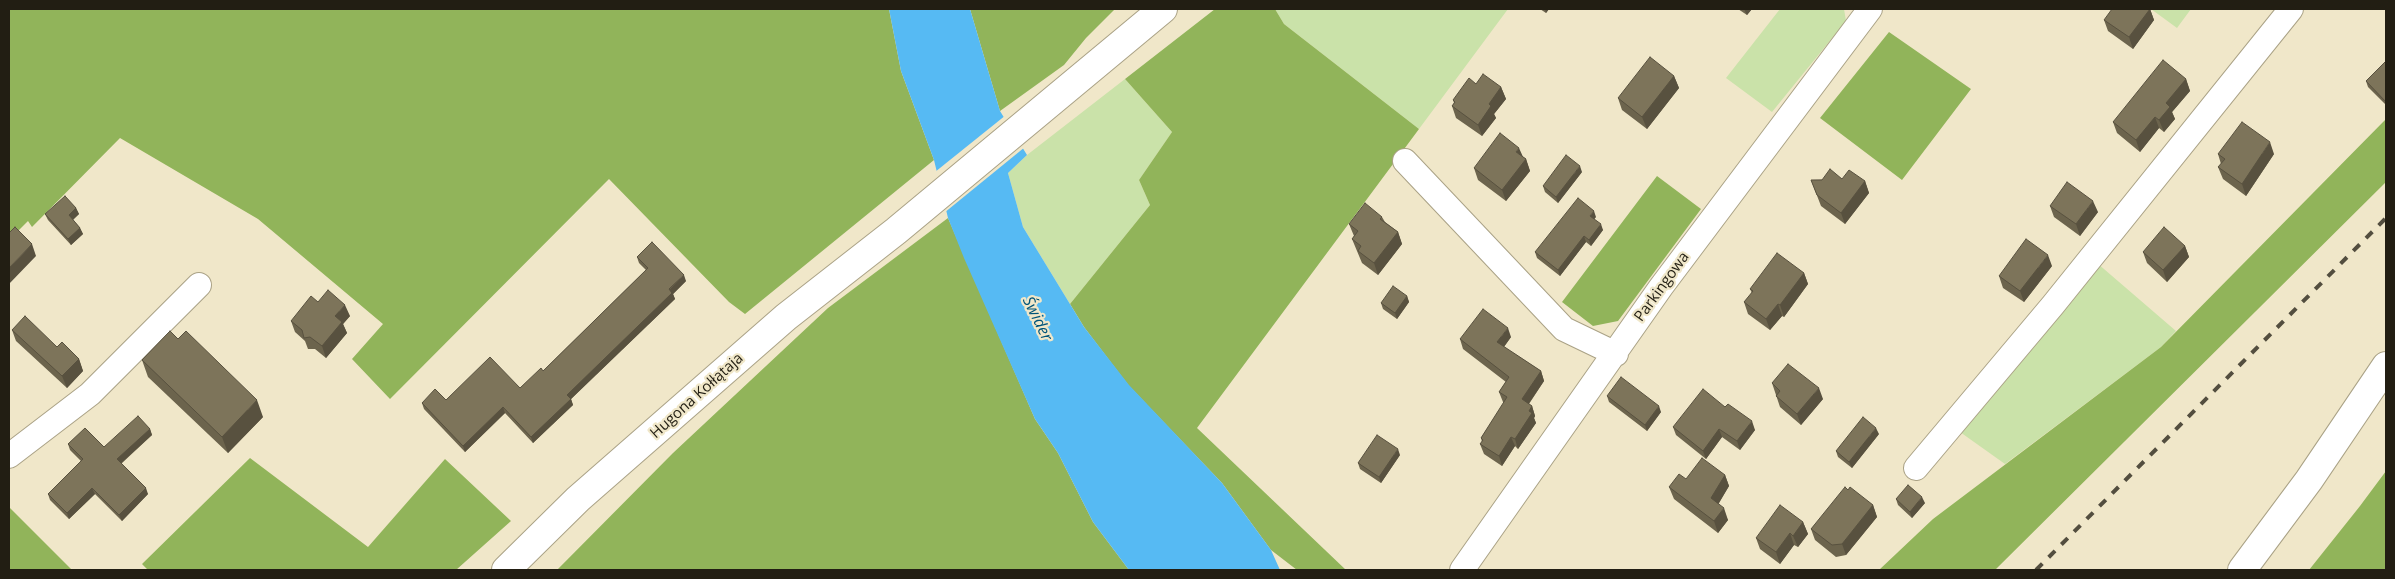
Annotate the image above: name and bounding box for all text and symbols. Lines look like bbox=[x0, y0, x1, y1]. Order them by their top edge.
street label: Parkingowa bbox=[1631, 249, 1693, 325]
water label: Świder bbox=[1018, 294, 1056, 344]
street label: Hugona Kołłątaja bbox=[647, 350, 747, 442]

